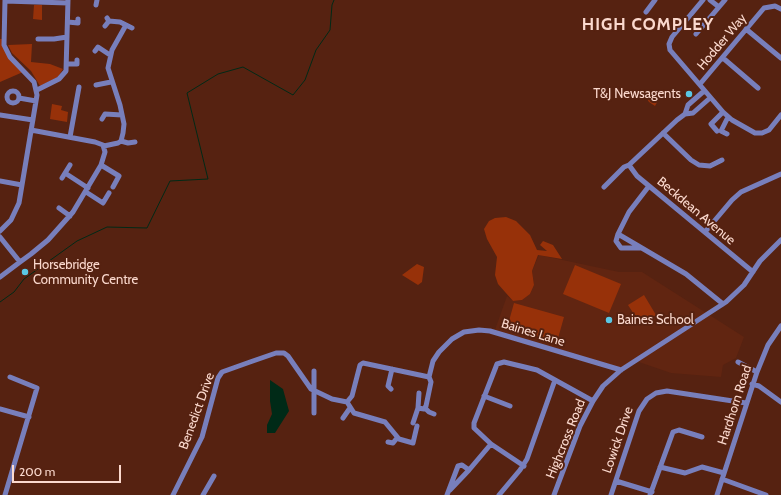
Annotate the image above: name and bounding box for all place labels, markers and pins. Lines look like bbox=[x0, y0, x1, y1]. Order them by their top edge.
place label: T&J Newsagents bbox=[593, 86, 681, 102]
marker: T&J Newsagents bbox=[684, 89, 694, 99]
place label: Horsebridge Community Centre bbox=[33, 257, 138, 288]
marker: Horsebridge Community Centre bbox=[20, 267, 30, 277]
place label: Baines School bbox=[617, 312, 694, 328]
marker: Baines School bbox=[604, 315, 614, 325]

